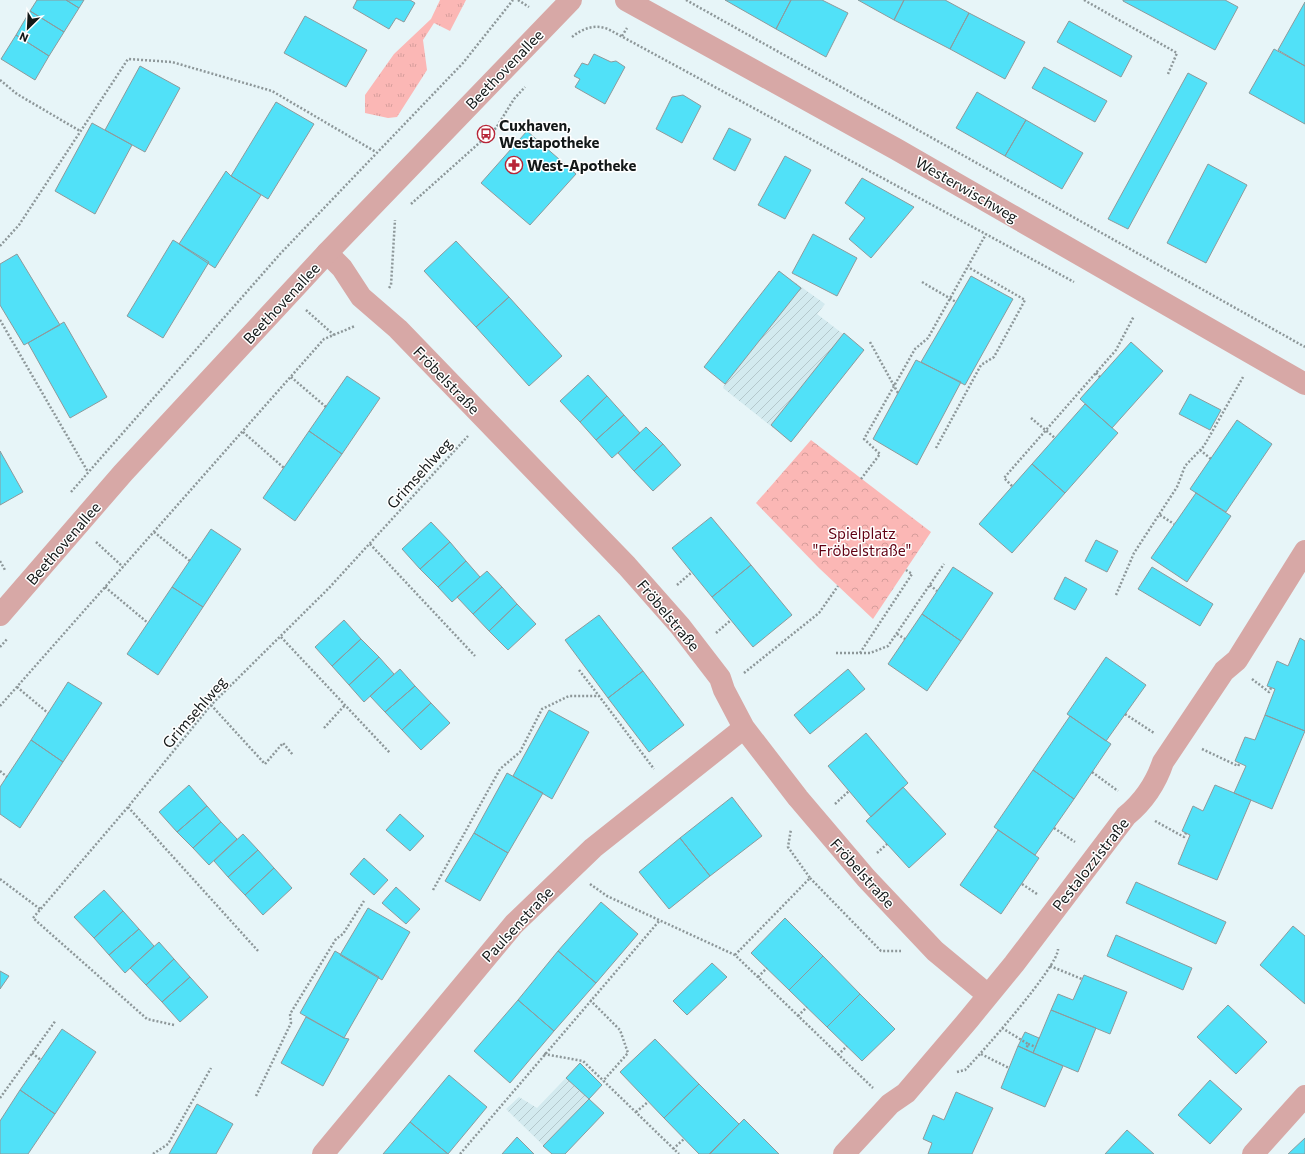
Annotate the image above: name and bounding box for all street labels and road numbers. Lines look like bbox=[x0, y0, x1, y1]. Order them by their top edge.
street label: Beethovenallee bbox=[461, 25, 547, 113]
street label: Westerwischweg bbox=[913, 152, 1021, 226]
street label: Beethovenallee bbox=[239, 259, 323, 347]
street label: Fröbelstraße bbox=[410, 342, 484, 418]
street label: Grimsehlweg bbox=[383, 434, 455, 512]
street label: Beethovenallee bbox=[22, 498, 104, 588]
street label: Fröbelstraße bbox=[634, 576, 704, 654]
street label: Grimsehlweg bbox=[158, 673, 230, 751]
street label: Pestalozzistraße bbox=[1048, 814, 1132, 914]
street label: Fröbelstraße bbox=[827, 835, 899, 912]
street label: Paulsenstraße bbox=[478, 883, 557, 965]

